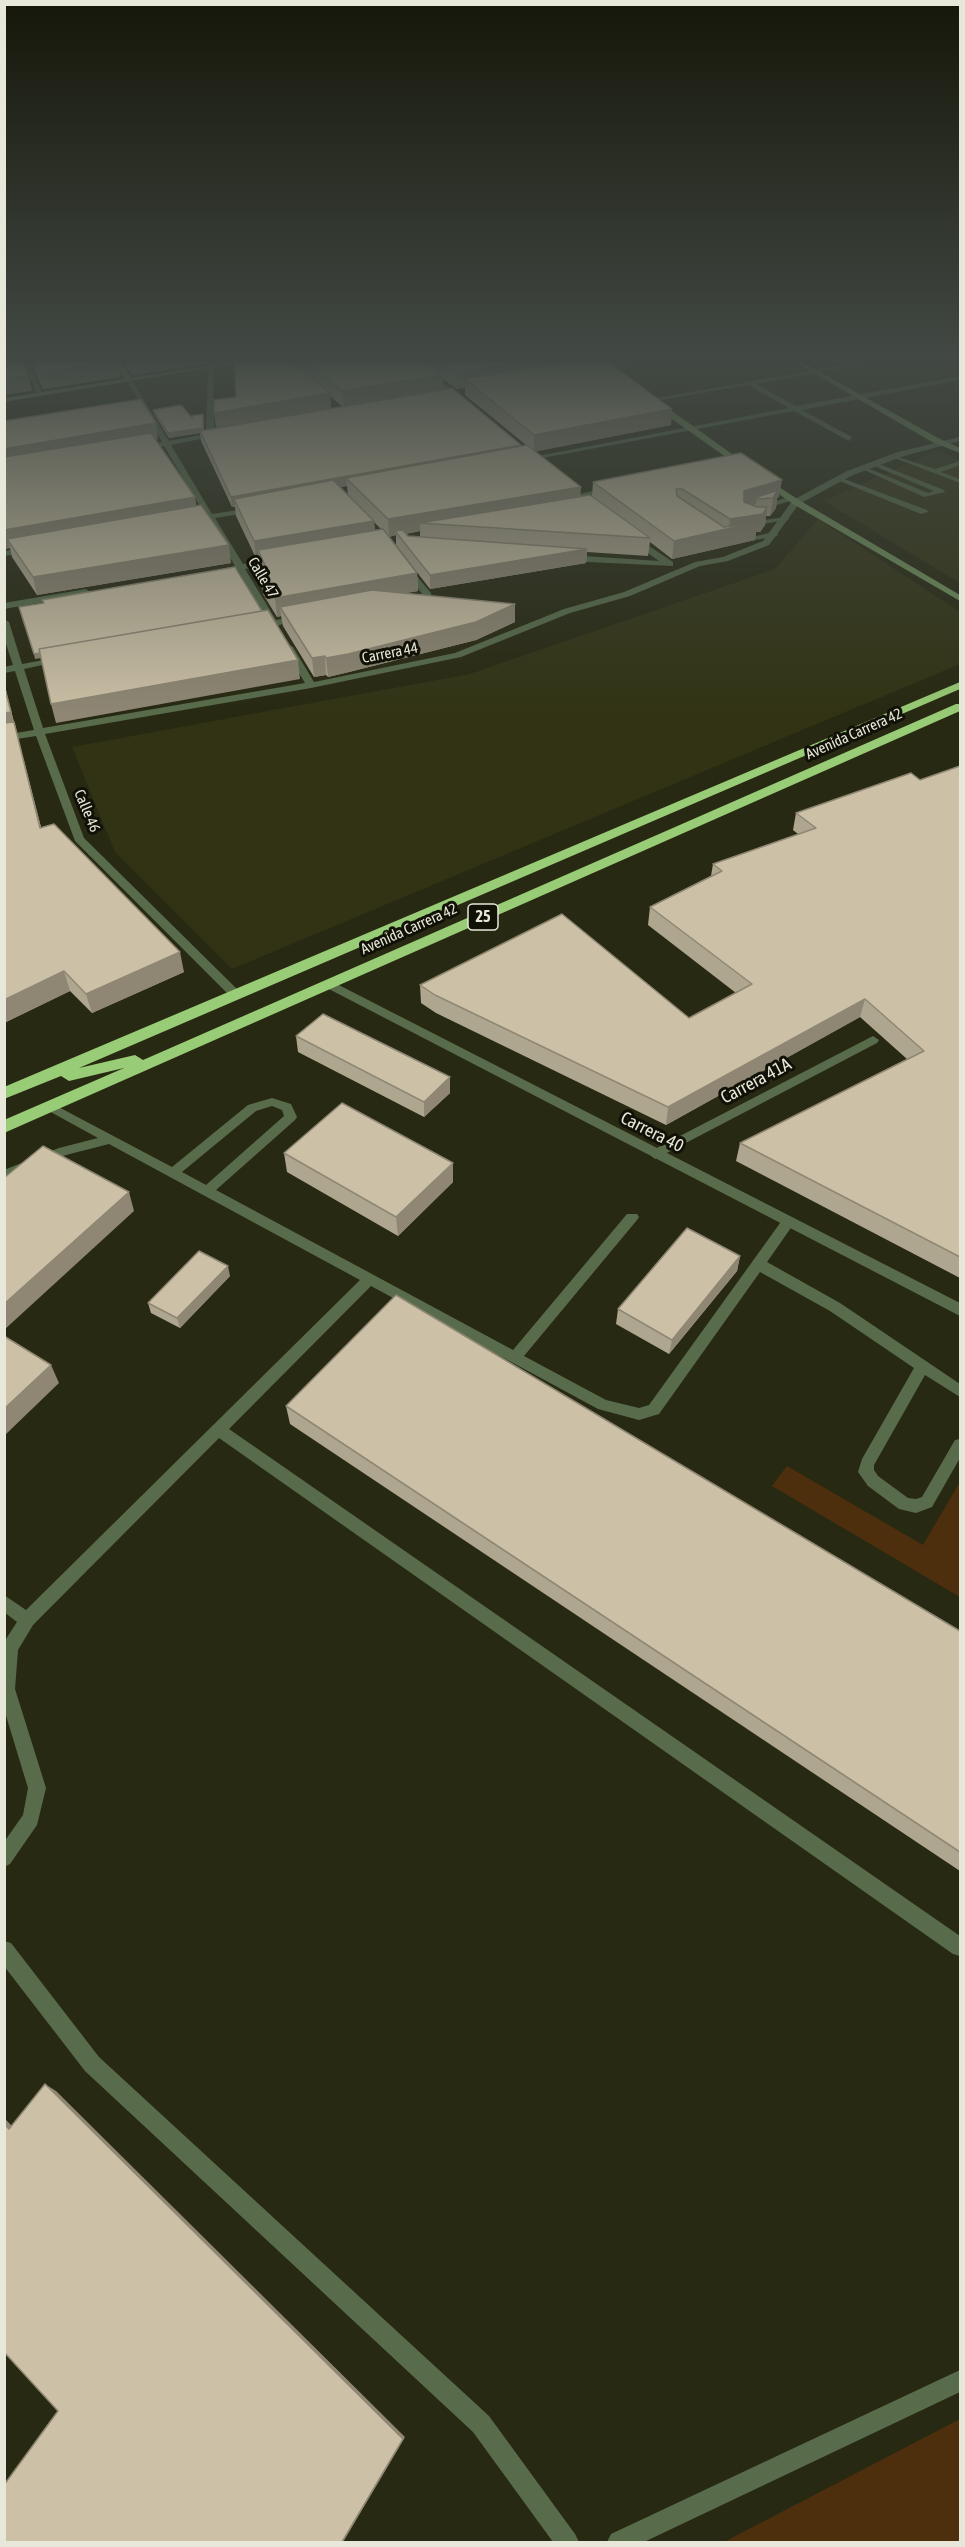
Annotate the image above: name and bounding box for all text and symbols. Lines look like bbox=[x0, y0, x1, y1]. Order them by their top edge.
street label: Calle 47 bbox=[244, 554, 282, 602]
street label: Carrera 44 bbox=[360, 639, 420, 667]
street label: Avenida Carrera 42 bbox=[803, 705, 905, 763]
street label: Calle 46 bbox=[70, 787, 104, 835]
street label: Avenida Carrera 42 bbox=[358, 900, 460, 958]
road number: 25 bbox=[468, 904, 498, 930]
street label: Carrera 41A bbox=[717, 1053, 795, 1109]
street label: Carrera 40 bbox=[617, 1107, 687, 1157]

